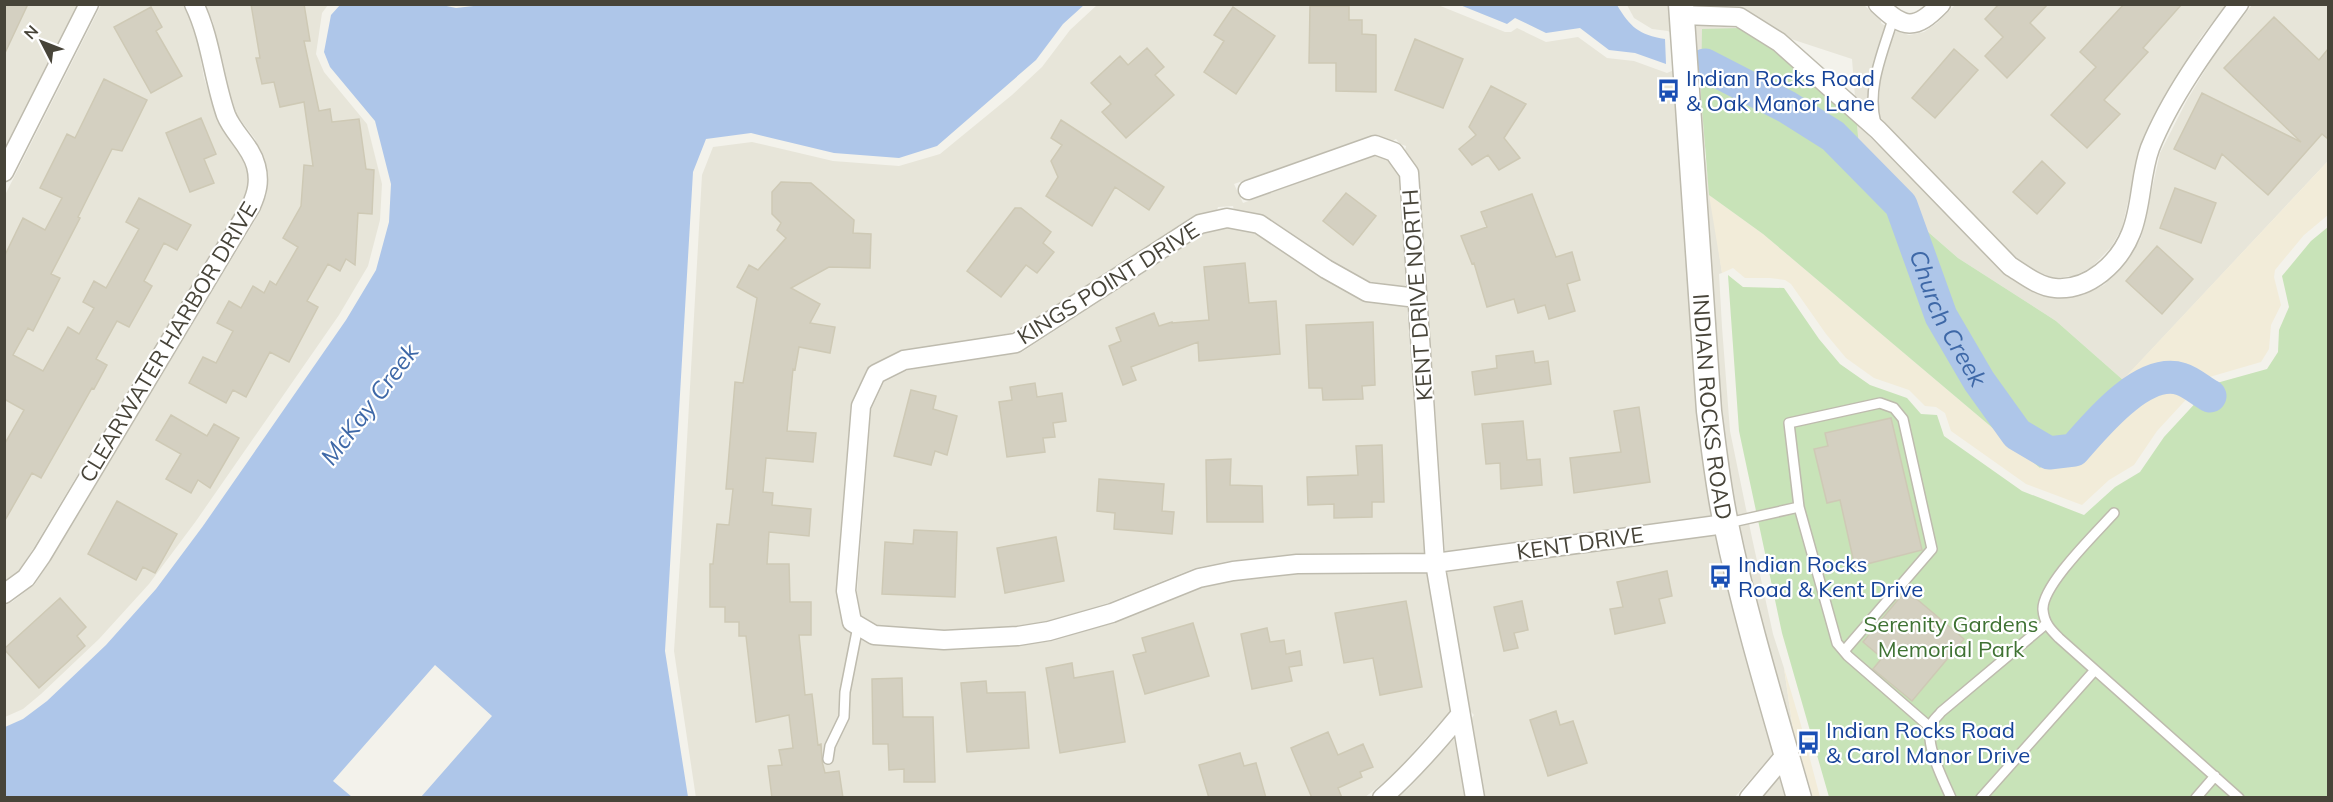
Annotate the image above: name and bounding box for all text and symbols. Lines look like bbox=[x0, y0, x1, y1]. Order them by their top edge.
north arrow bbox=[12, 12, 72, 72]
text: N bbox=[19, 21, 42, 43]
place label: Indian Rocks Road & Oak Manor Lane bbox=[1686, 64, 1875, 117]
bus stop icon: Indian Rocks Road & Oak Manor Lane bbox=[1655, 78, 1681, 104]
street label: KENT DRIVE NORTH bbox=[1396, 188, 1438, 402]
street label: CLEARWATER HARBOR DRIVE bbox=[73, 197, 263, 487]
street label: KINGS POINT DRIVE bbox=[1012, 216, 1204, 350]
water label: Church Creek bbox=[1903, 245, 1994, 392]
street label: INDIAN ROCKS ROAD bbox=[1687, 293, 1739, 522]
water label: McKay Creek bbox=[314, 337, 425, 471]
street label: KENT DRIVE bbox=[1515, 520, 1645, 566]
place label: Indian Rocks Road & Kent Drive bbox=[1738, 550, 1923, 603]
bus stop icon: Indian Rocks Road & Kent Drive bbox=[1707, 564, 1733, 590]
park label: Serenity Gardens Memorial Park bbox=[1864, 610, 2038, 663]
place label: Indian Rocks Road & Carol Manor Drive bbox=[1826, 716, 2030, 769]
bus stop icon: Indian Rocks Road & Carol Manor Drive bbox=[1795, 730, 1821, 756]

